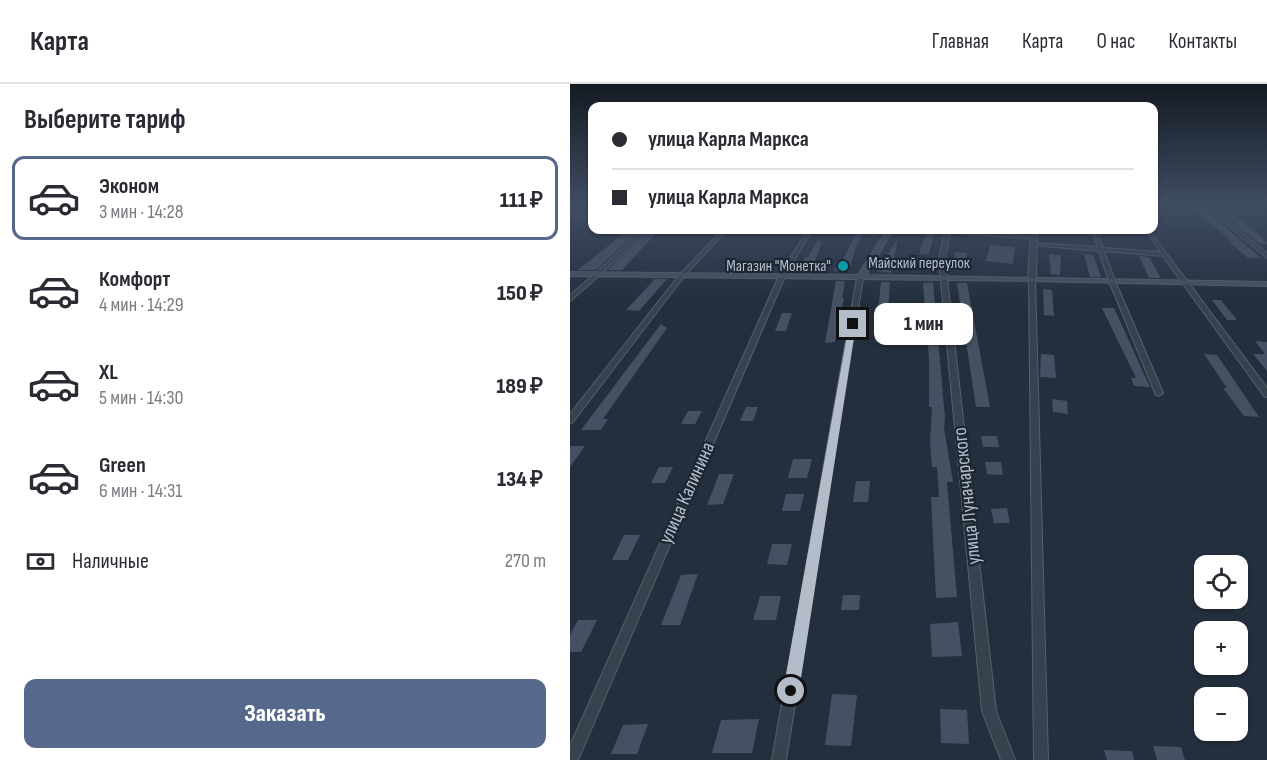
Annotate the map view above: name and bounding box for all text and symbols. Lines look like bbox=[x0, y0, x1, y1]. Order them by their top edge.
text: Карта bbox=[30, 25, 89, 58]
text: Главная bbox=[932, 29, 989, 54]
text: Карта bbox=[1022, 29, 1063, 54]
text: О нас bbox=[1096, 29, 1135, 54]
text: Контакты bbox=[1168, 29, 1237, 54]
text: Выберите тариф bbox=[24, 104, 186, 136]
text: улица Карла Маркса bbox=[648, 126, 809, 153]
icon: car bbox=[27, 171, 81, 225]
text: Эконом bbox=[99, 173, 159, 200]
text: улица Карла Маркса bbox=[648, 184, 809, 211]
text: 111 ₽ bbox=[500, 187, 543, 214]
text: 3 мин · 14:28 bbox=[99, 200, 184, 224]
street label: Майский переулок bbox=[868, 254, 971, 273]
place label: Магазин "Монетка" bbox=[726, 257, 831, 276]
marker: Магазин "Монетка" bbox=[836, 259, 850, 273]
icon: car bbox=[27, 264, 81, 318]
text: Комфорт bbox=[99, 266, 170, 293]
text: 150 ₽ bbox=[497, 280, 543, 307]
text: 4 мин · 14:29 bbox=[99, 293, 184, 317]
callout: 1 мин bbox=[874, 303, 973, 345]
route end bbox=[839, 310, 866, 337]
text: 1 мин bbox=[904, 312, 943, 336]
icon: car bbox=[27, 357, 81, 411]
text: XL bbox=[99, 359, 118, 386]
text: 189 ₽ bbox=[496, 373, 543, 400]
text: 5 мин · 14:30 bbox=[99, 386, 183, 410]
street label: улица Луначарского bbox=[948, 426, 986, 566]
street label: улица Калинина bbox=[654, 438, 720, 548]
icon: car bbox=[27, 450, 81, 504]
text: Green bbox=[99, 452, 146, 479]
text: 134 ₽ bbox=[497, 466, 543, 493]
text: 6 мин · 14:31 bbox=[99, 479, 182, 503]
icon: cash bbox=[24, 545, 57, 578]
text: Наличные bbox=[72, 548, 149, 575]
text: 270 m bbox=[505, 549, 546, 573]
map controls bbox=[1194, 555, 1248, 741]
button: locate bbox=[1194, 555, 1248, 609]
button: + bbox=[1194, 621, 1248, 675]
route start bbox=[777, 677, 804, 704]
button: Заказать bbox=[24, 679, 546, 748]
button: − bbox=[1194, 687, 1248, 741]

